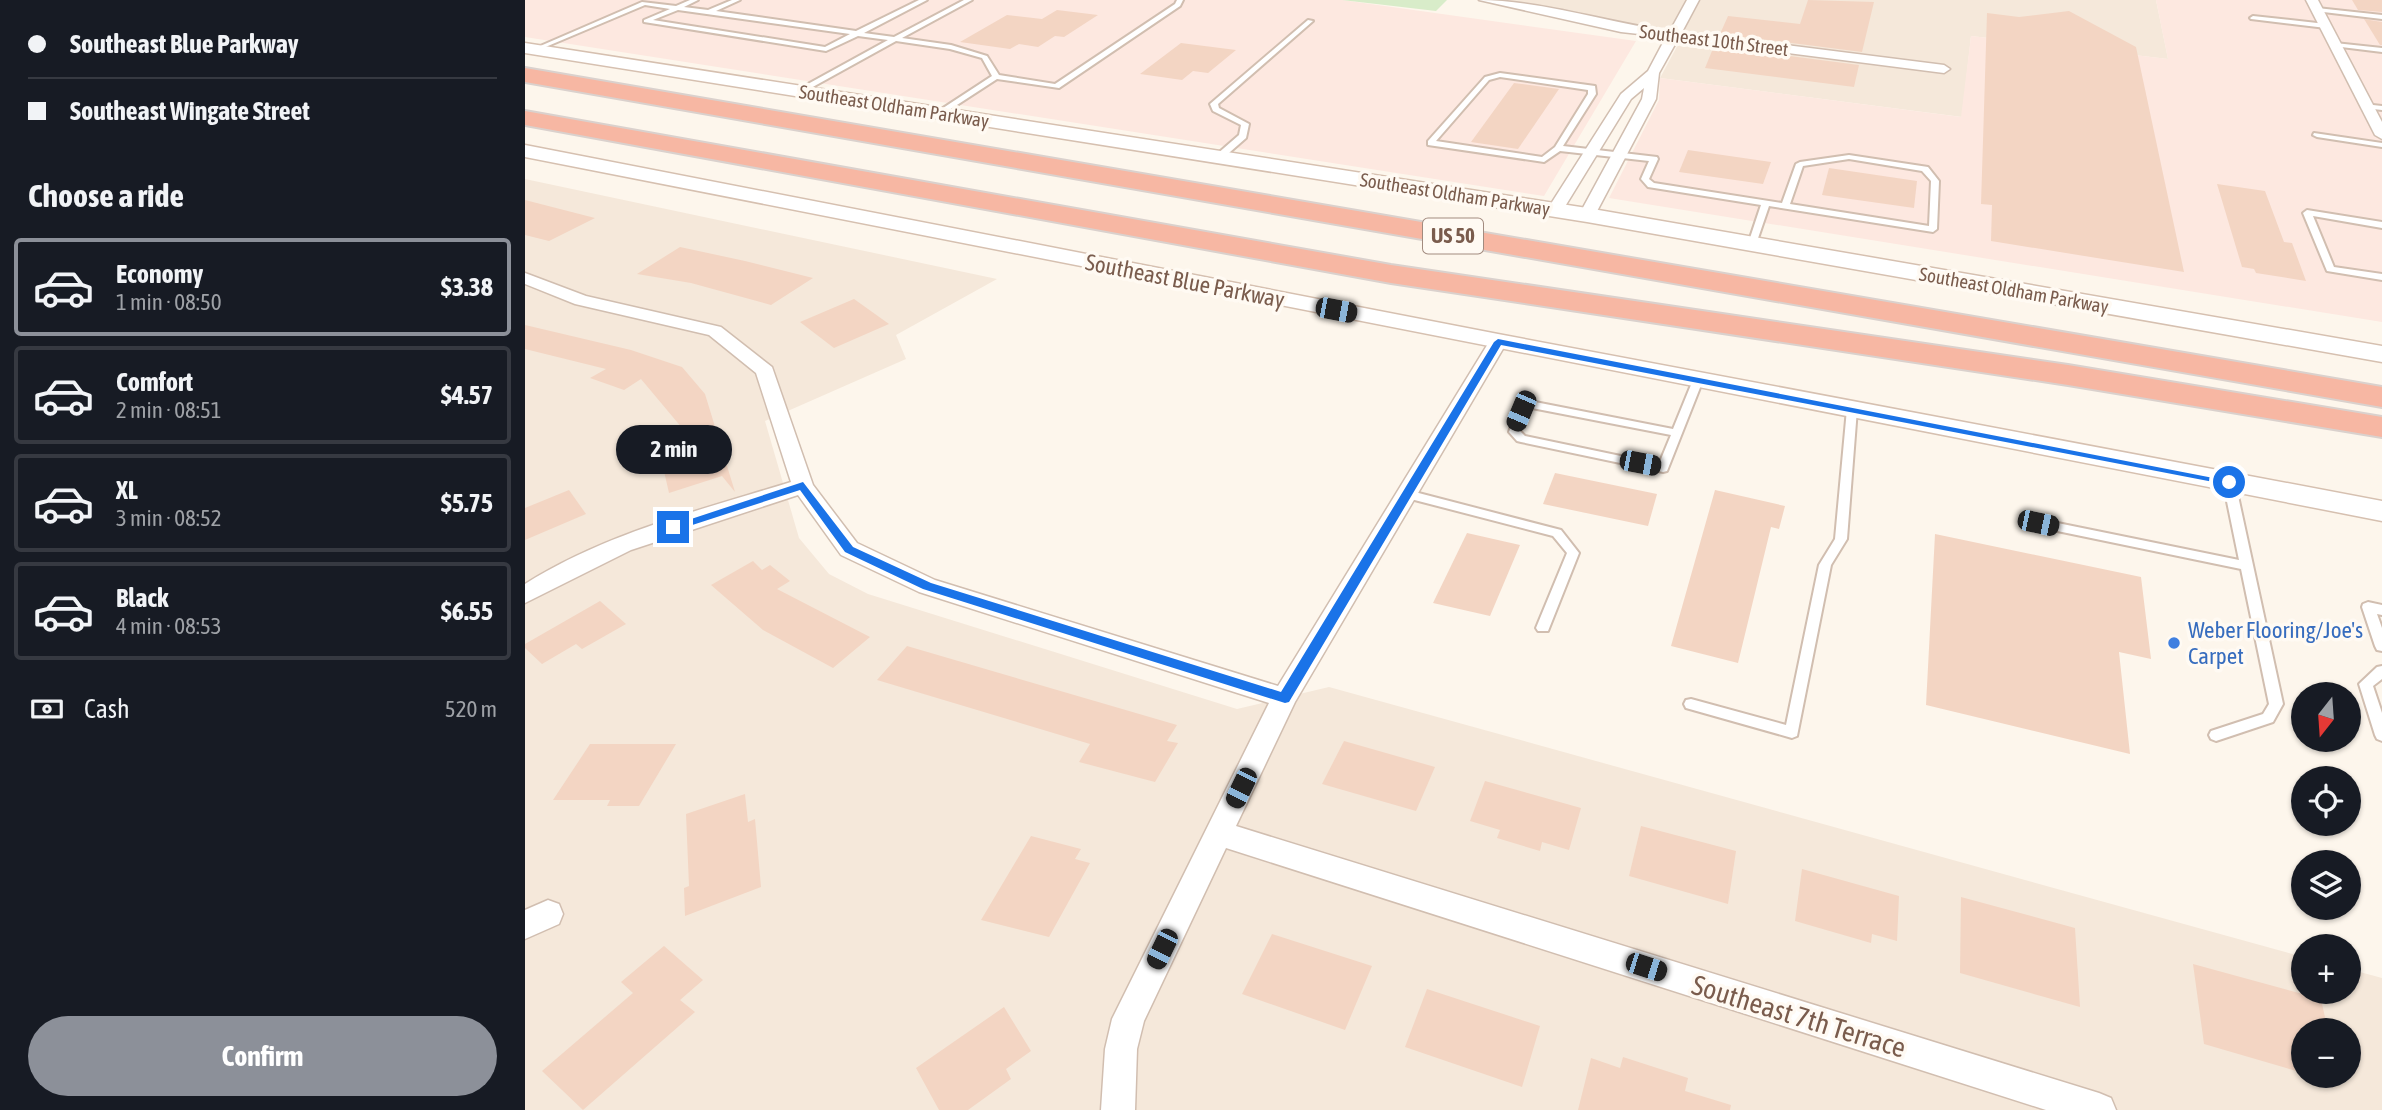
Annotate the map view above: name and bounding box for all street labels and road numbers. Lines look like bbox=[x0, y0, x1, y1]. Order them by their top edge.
street label: Southeast 10th Street bbox=[1638, 20, 1790, 60]
street label: Southeast Oldham Parkway bbox=[798, 80, 991, 132]
street label: Southeast Oldham Parkway bbox=[1359, 168, 1552, 220]
road number: US 50 bbox=[1423, 218, 1483, 254]
street label: Southeast Blue Parkway bbox=[1083, 249, 1287, 313]
street label: Southeast Oldham Parkway bbox=[1918, 263, 2111, 318]
street label: Southeast 7th Terrace bbox=[1688, 968, 1910, 1064]

